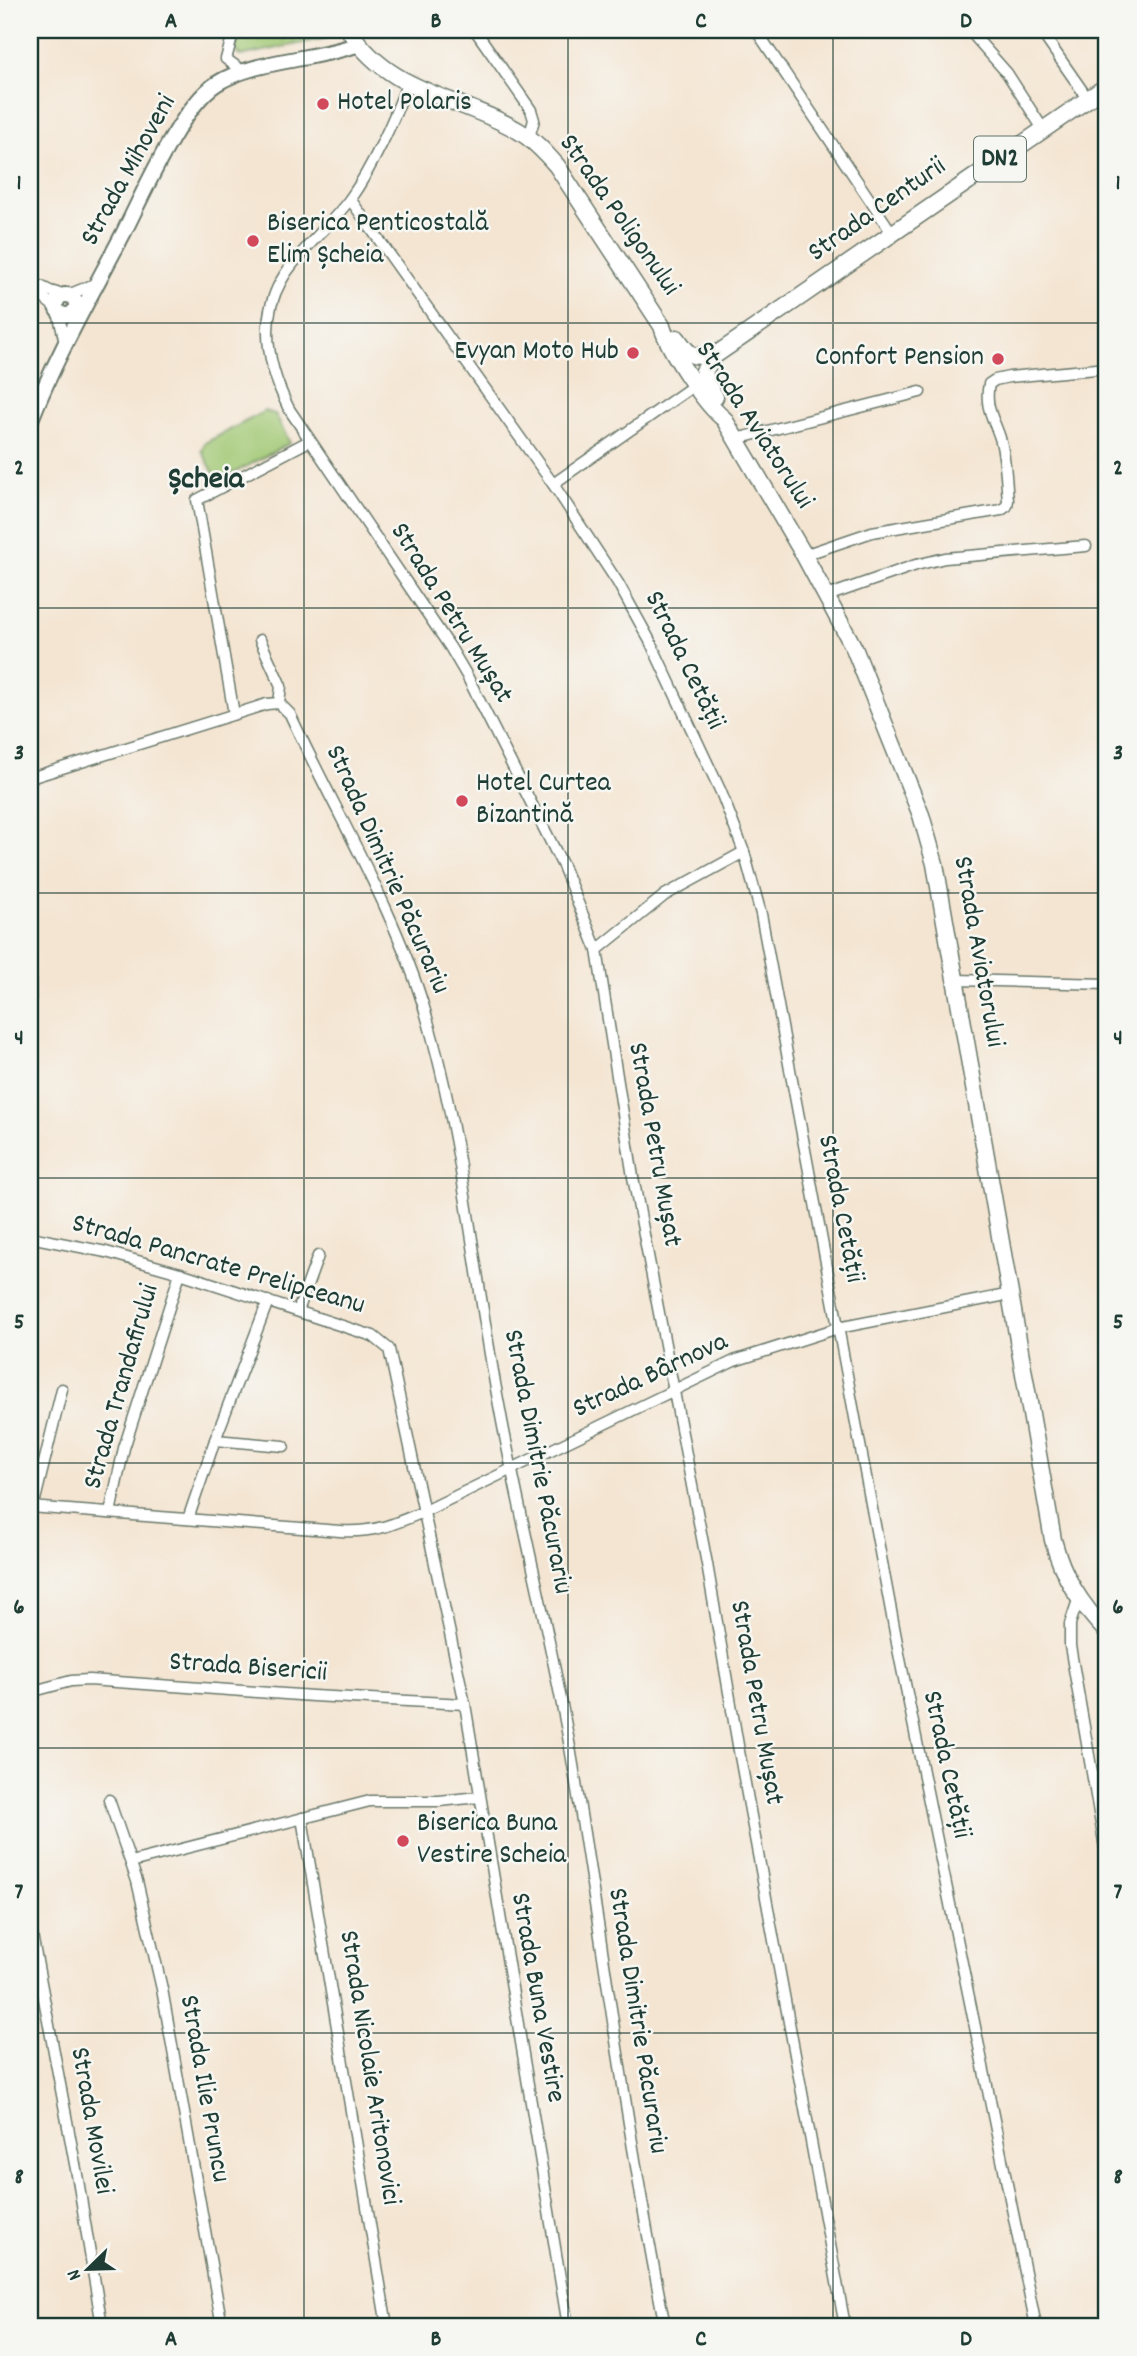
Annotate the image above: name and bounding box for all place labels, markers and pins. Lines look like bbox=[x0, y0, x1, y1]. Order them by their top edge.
place label: Hotel Polaris bbox=[337, 84, 472, 124]
marker: Hotel Polaris bbox=[315, 96, 331, 112]
place label: Biserica Penticostală Elim Șcheia bbox=[267, 205, 489, 277]
marker: Biserica Penticostală Elim Șcheia bbox=[245, 233, 261, 249]
place label: Evyan Moto Hub bbox=[454, 333, 619, 373]
place label: Confort Pension bbox=[815, 339, 984, 379]
marker: Evyan Moto Hub bbox=[625, 345, 641, 361]
marker: Confort Pension bbox=[990, 351, 1006, 367]
place label: Hotel Curtea Bizantină bbox=[476, 765, 611, 837]
marker: Hotel Curtea Bizantină bbox=[454, 793, 470, 809]
place label: Biserica Buna Vestire Scheia bbox=[417, 1805, 567, 1877]
marker: Biserica Buna Vestire Scheia bbox=[395, 1833, 411, 1849]

